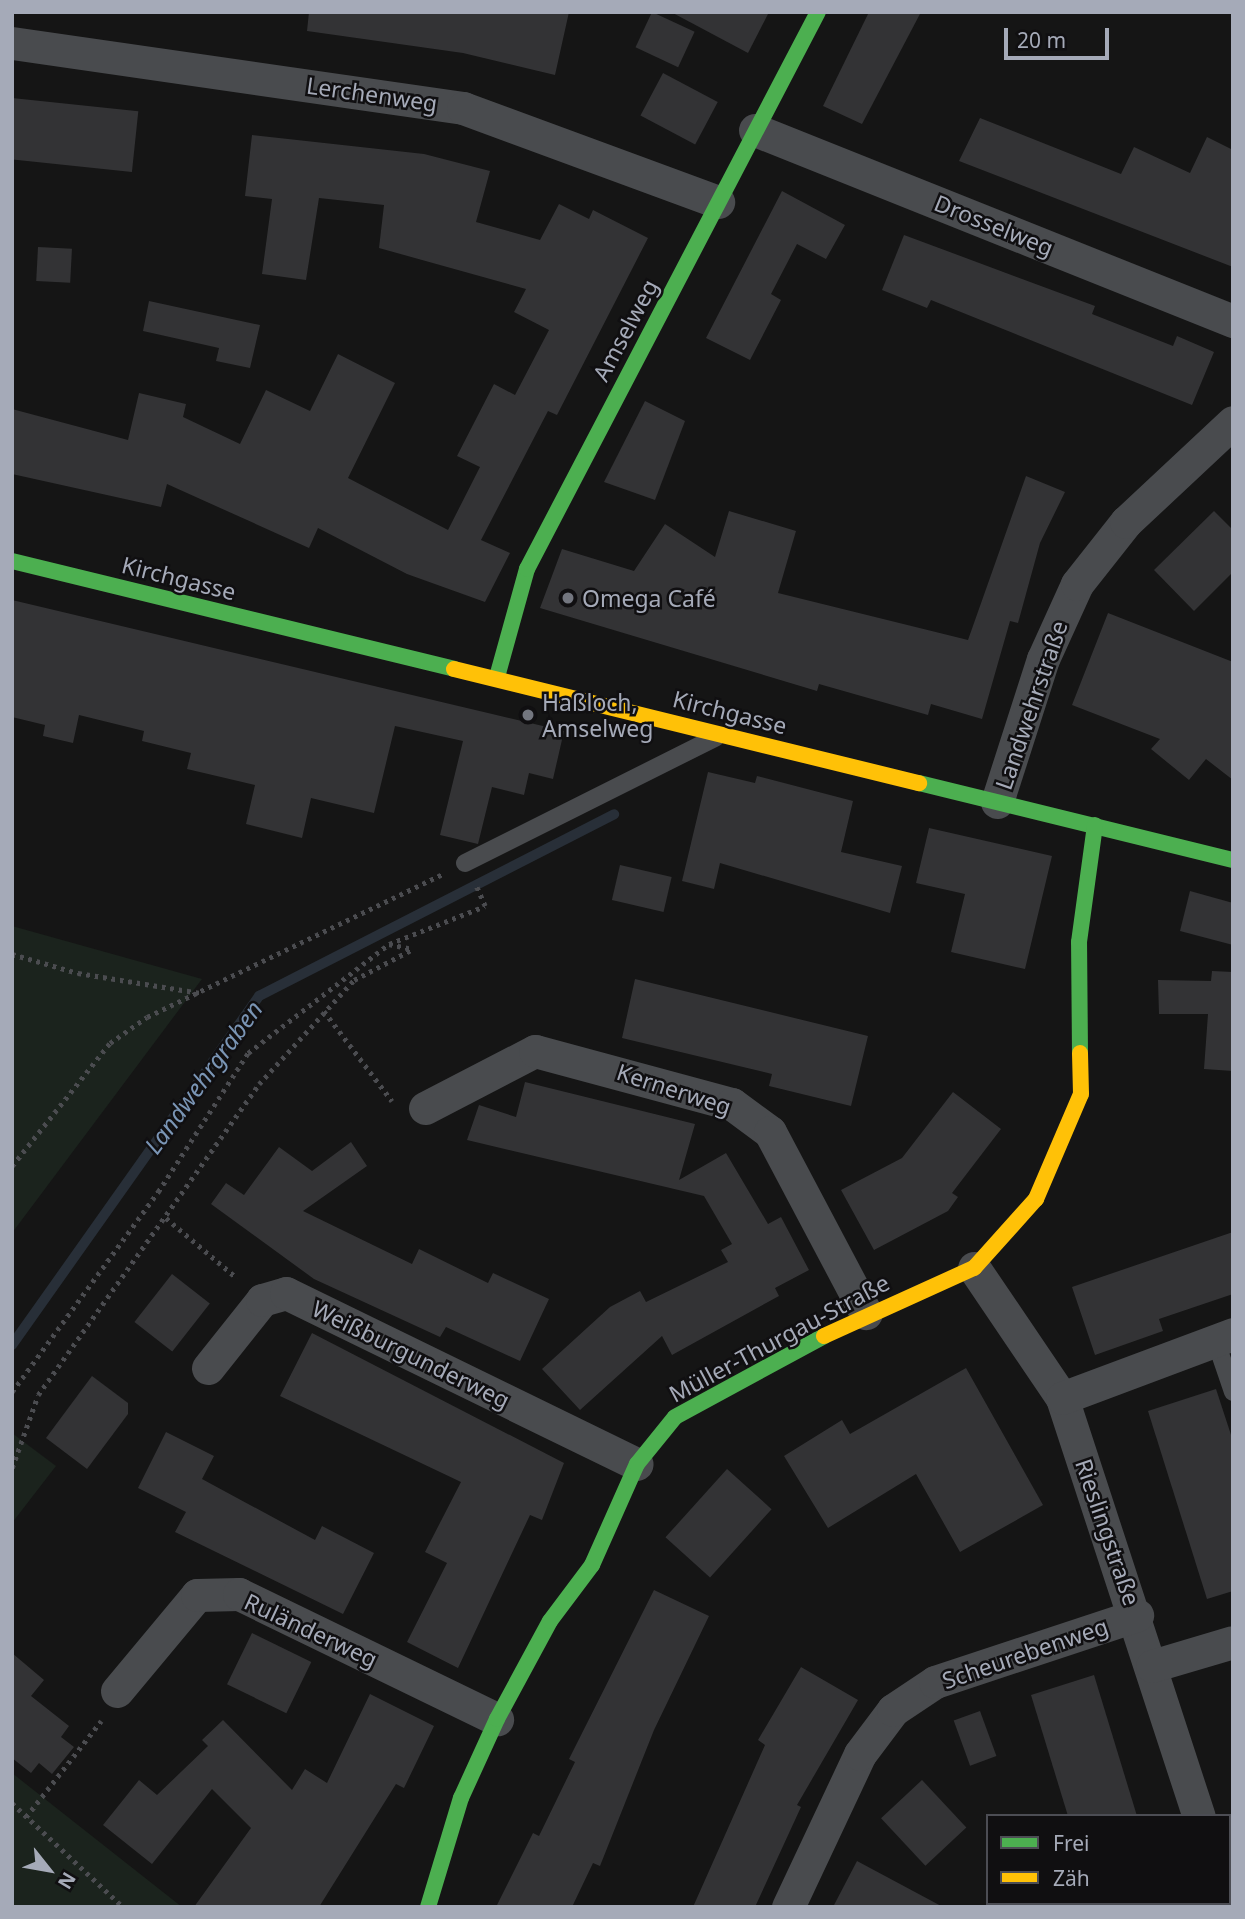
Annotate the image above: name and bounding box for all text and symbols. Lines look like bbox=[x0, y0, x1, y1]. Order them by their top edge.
scale bar bbox=[1007, 14, 1112, 58]
text: 20 m bbox=[1017, 26, 1066, 54]
street label: Lerchenweg bbox=[305, 71, 439, 117]
street label: Drosselweg bbox=[930, 189, 1058, 261]
street label: Amselweg bbox=[587, 274, 663, 386]
street label: Kirchgasse bbox=[119, 551, 239, 605]
place label: Omega Café bbox=[582, 584, 716, 612]
marker: Omega Café bbox=[560, 590, 576, 606]
street label: Landwehrstraße bbox=[989, 617, 1073, 793]
street label: Kirchgasse bbox=[670, 685, 790, 739]
place label: Haßloch, Amselweg bbox=[542, 688, 653, 742]
marker: Haßloch, Amselweg bbox=[520, 707, 536, 723]
water label: Landwehrgraben bbox=[138, 995, 268, 1159]
street label: Kernerweg bbox=[613, 1058, 735, 1120]
street label: Müller-Thurgau-Straße bbox=[664, 1268, 894, 1408]
street label: Weißburgunderweg bbox=[308, 1294, 514, 1414]
street label: Rieslingstraße bbox=[1070, 1455, 1146, 1609]
street label: Ruländerweg bbox=[240, 1587, 382, 1673]
street label: Scheurebenweg bbox=[938, 1612, 1112, 1694]
legend bbox=[986, 1814, 1231, 1905]
text: Frei bbox=[1053, 1829, 1089, 1857]
north arrow bbox=[14, 1835, 84, 1905]
text: Zäh bbox=[1053, 1864, 1090, 1892]
text: N bbox=[52, 1867, 82, 1894]

